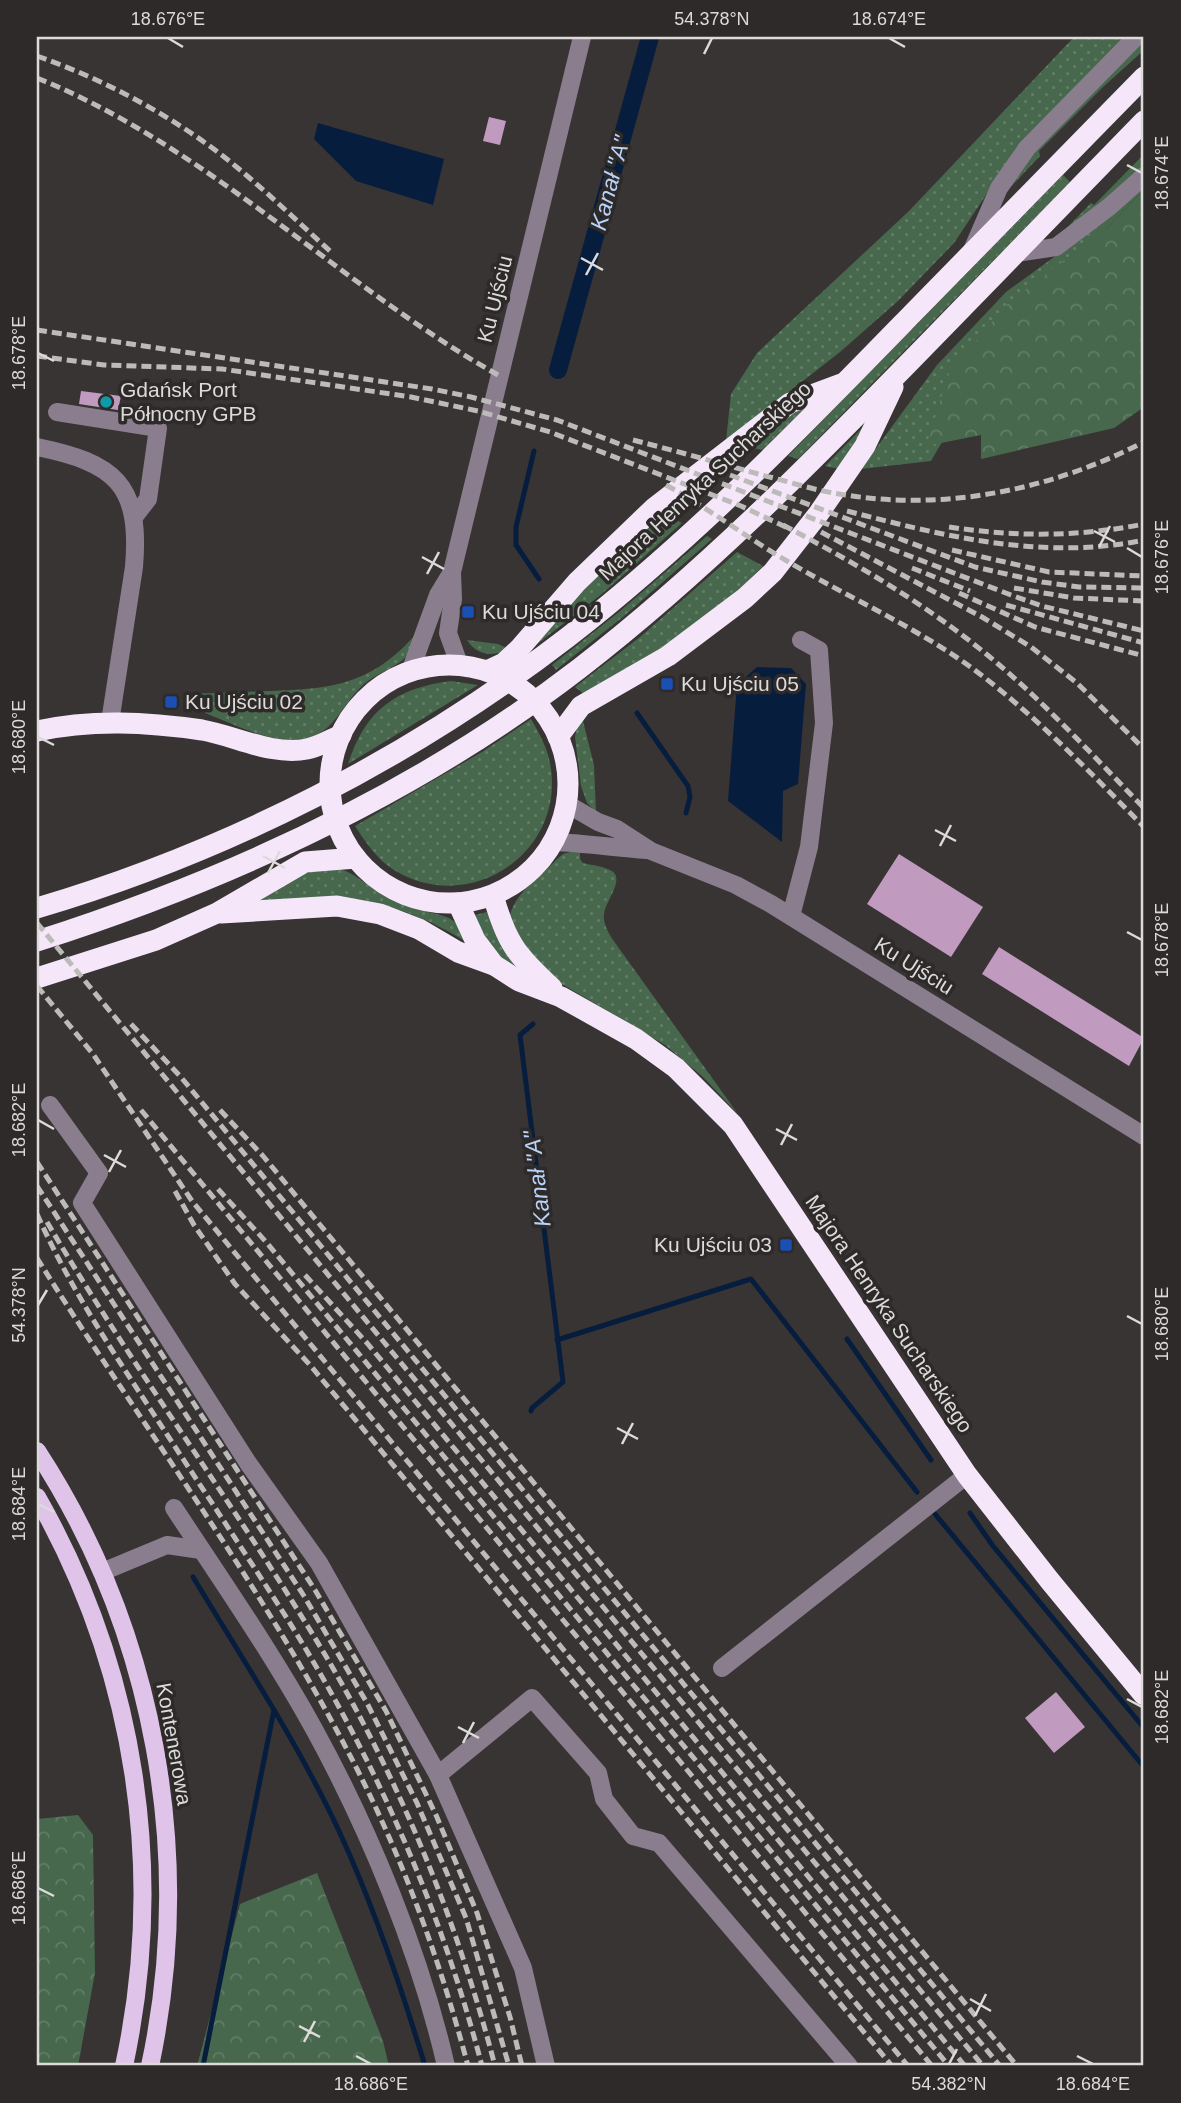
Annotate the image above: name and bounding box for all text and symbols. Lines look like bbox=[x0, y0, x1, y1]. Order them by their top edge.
text: 18.676°E bbox=[131, 9, 205, 29]
text: 54.378°N bbox=[674, 9, 750, 29]
text: 18.674°E bbox=[852, 9, 926, 29]
water label: Kanał "A" bbox=[585, 131, 636, 233]
text: 18.674°E bbox=[1152, 136, 1172, 210]
street label: Ku Ujściu bbox=[473, 253, 516, 345]
text: 18.678°E bbox=[9, 316, 29, 390]
street label: Majora Henryka Sucharskiego bbox=[594, 376, 815, 585]
place label: Gdańsk Port Północny GPB bbox=[120, 378, 257, 425]
marker: Gdańsk Port Północny GPB bbox=[98, 394, 114, 410]
text: 18.676°E bbox=[1152, 520, 1172, 594]
place label: Ku Ujściu 04 bbox=[482, 600, 600, 623]
marker: Ku Ujściu 04 bbox=[460, 604, 476, 620]
place label: Ku Ujściu 05 bbox=[681, 672, 799, 695]
marker: Ku Ujściu 05 bbox=[659, 676, 675, 692]
place label: Ku Ujściu 02 bbox=[185, 690, 303, 713]
marker: Ku Ujściu 02 bbox=[163, 694, 179, 710]
text: 18.680°E bbox=[9, 700, 29, 774]
text: 18.678°E bbox=[1152, 903, 1172, 977]
street label: Ku Ujściu bbox=[871, 932, 958, 999]
text: 18.682°E bbox=[9, 1083, 29, 1157]
water label: Kanał "A" bbox=[518, 1128, 556, 1229]
street label: Majora Henryka Sucharskiego bbox=[801, 1191, 978, 1437]
place label: Ku Ujściu 03 bbox=[654, 1233, 772, 1256]
marker: Ku Ujściu 03 bbox=[778, 1237, 794, 1253]
text: 54.378°N bbox=[9, 1267, 29, 1343]
text: 18.680°E bbox=[1152, 1287, 1172, 1361]
text: 18.684°E bbox=[9, 1467, 29, 1541]
text: 18.682°E bbox=[1152, 1670, 1172, 1744]
street label: Kontenerowa bbox=[152, 1681, 197, 1807]
text: 18.686°E bbox=[9, 1851, 29, 1925]
text: 18.686°E bbox=[334, 2074, 408, 2094]
text: 54.382°N bbox=[911, 2074, 987, 2094]
text: 18.684°E bbox=[1056, 2074, 1130, 2094]

